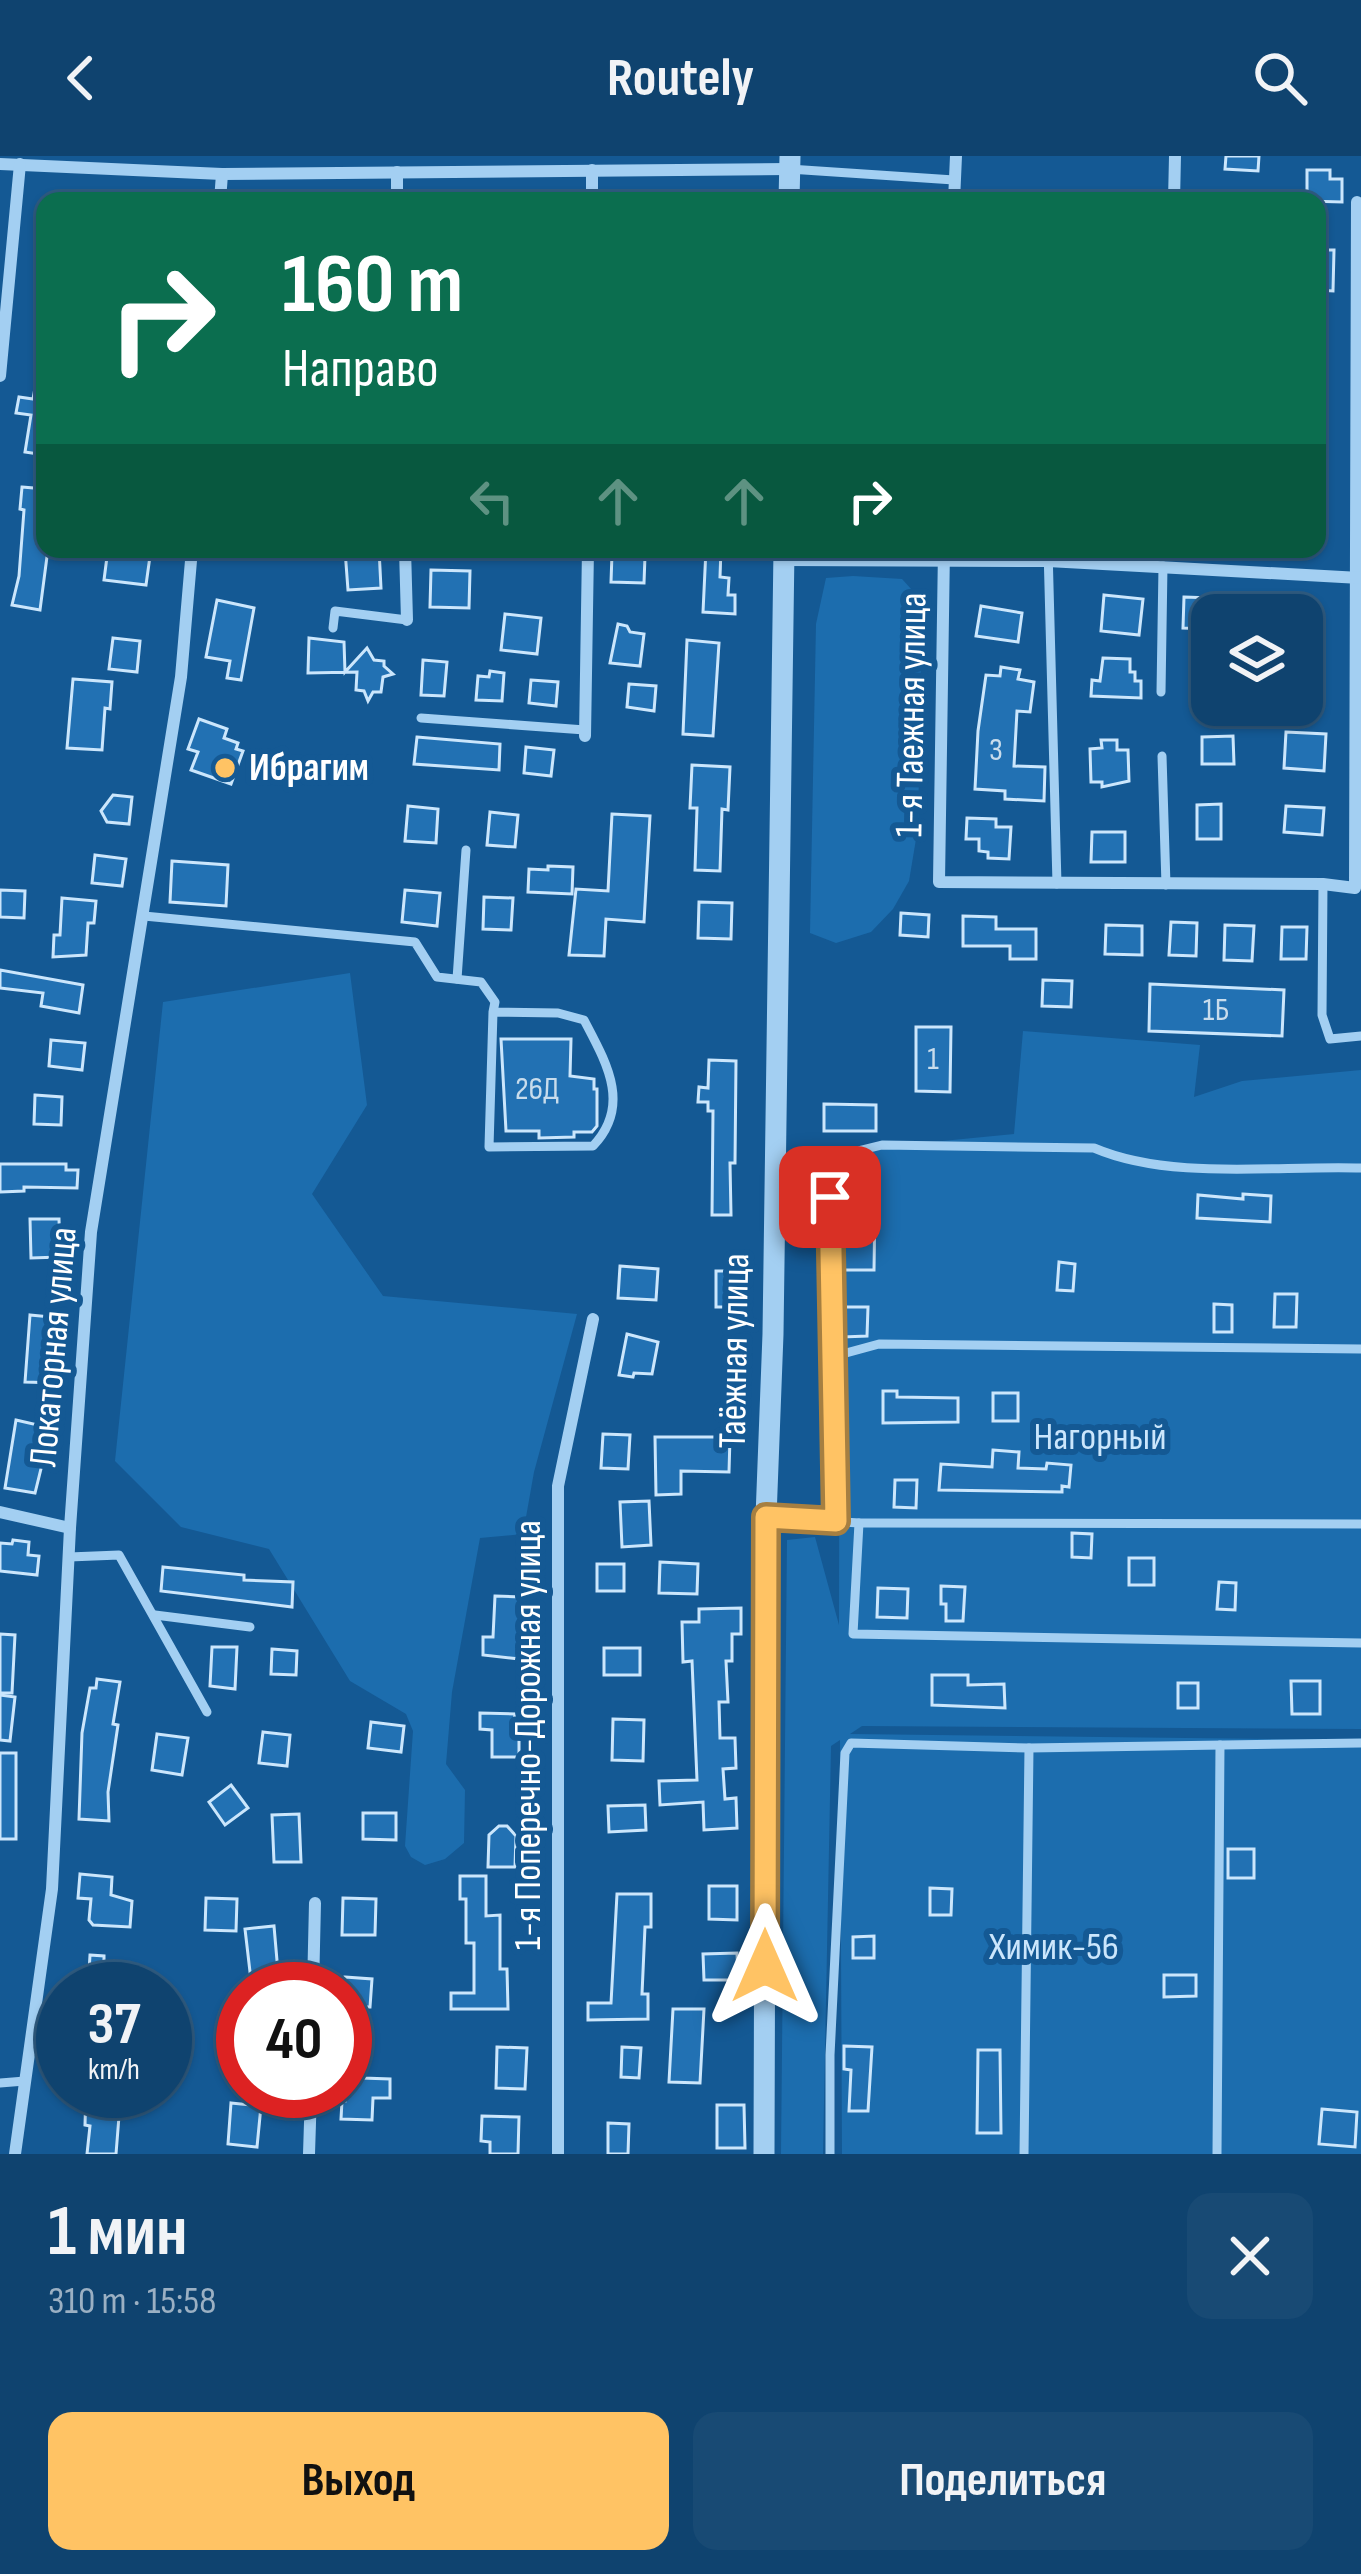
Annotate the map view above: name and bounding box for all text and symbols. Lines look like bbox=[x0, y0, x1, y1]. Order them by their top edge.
icon: back bbox=[48, 45, 114, 111]
icon: search bbox=[1247, 45, 1313, 111]
text: Routely bbox=[607, 46, 754, 111]
text: 160 m bbox=[282, 235, 463, 336]
icon: right bbox=[84, 240, 240, 396]
text: Направо bbox=[282, 337, 439, 402]
icon: left bbox=[459, 468, 525, 534]
icon: ahead bbox=[585, 468, 651, 534]
icon: ahead bbox=[711, 468, 777, 534]
icon: right bbox=[837, 468, 903, 534]
street label: 1-я Таежная улица bbox=[886, 592, 938, 838]
map controls bbox=[1191, 594, 1323, 726]
button: layers bbox=[1191, 594, 1323, 726]
house number: 3 bbox=[989, 730, 1003, 770]
place label: Ибрагим bbox=[249, 745, 369, 792]
marker: Ибрагим bbox=[212, 755, 238, 781]
house number: 1Б bbox=[1203, 990, 1229, 1030]
house number: 1 bbox=[927, 1039, 939, 1079]
house number: 26Д bbox=[515, 1069, 559, 1109]
pin bbox=[779, 1146, 881, 1248]
icon: arrive bbox=[797, 1164, 863, 1230]
street label: Локаторная улица bbox=[20, 1225, 88, 1469]
street label: Таёжная улица bbox=[710, 1253, 760, 1449]
park label: Нагорный bbox=[1034, 1414, 1166, 1461]
street label: 1-я Поперечно-Дорожная улица bbox=[505, 1520, 552, 1950]
position arrow bbox=[702, 1903, 828, 2029]
park label: Химик-56 bbox=[988, 1924, 1119, 1971]
speed limit sign: 40 bbox=[216, 1962, 372, 2118]
text: 37 bbox=[87, 1989, 141, 2061]
text: km/h bbox=[88, 2052, 140, 2088]
text: 1 мин bbox=[48, 2189, 188, 2276]
button: close bbox=[1187, 2193, 1313, 2319]
text: 310 m · 15:58 bbox=[48, 2278, 216, 2325]
button: Выход bbox=[48, 2412, 669, 2550]
button: Поделиться bbox=[693, 2412, 1313, 2550]

